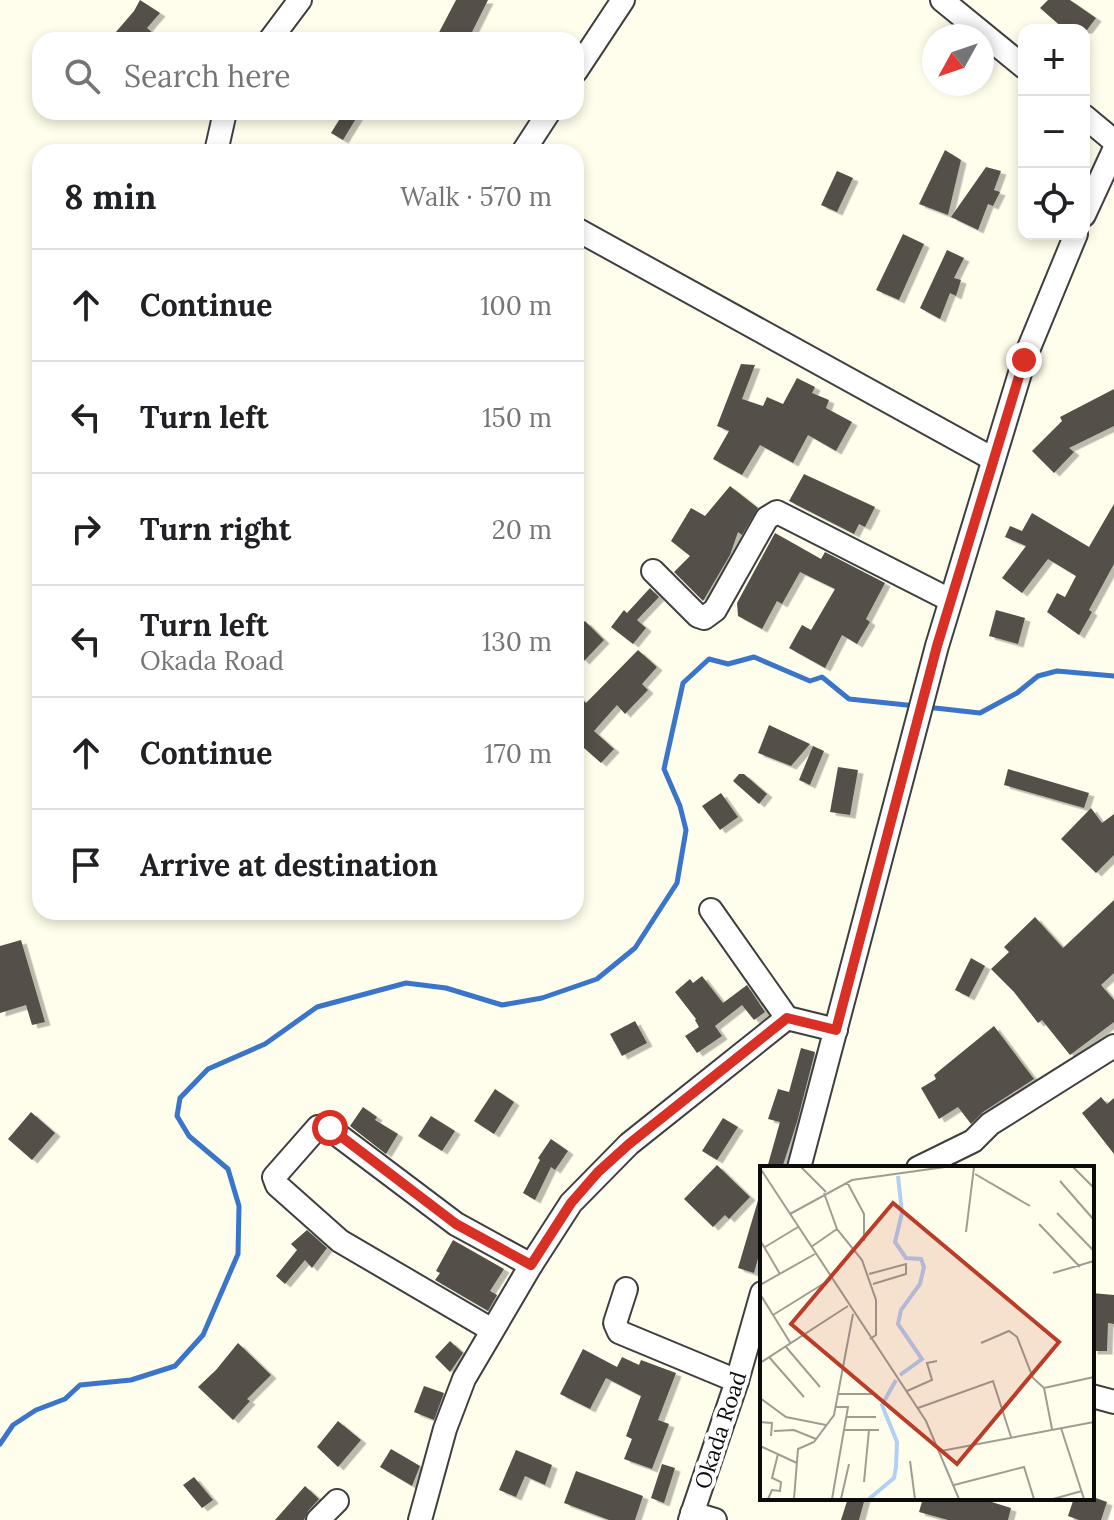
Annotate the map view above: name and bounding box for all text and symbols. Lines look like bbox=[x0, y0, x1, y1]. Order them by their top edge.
north arrow bbox=[922, 24, 994, 96]
map controls bbox=[1018, 24, 1090, 240]
button: + bbox=[1018, 24, 1090, 96]
search box bbox=[32, 32, 584, 120]
icon: search bbox=[60, 54, 104, 98]
text: Search here bbox=[124, 57, 291, 95]
button: − bbox=[1018, 96, 1090, 168]
button: locate bbox=[1018, 168, 1090, 240]
text: 8 min bbox=[64, 175, 156, 218]
text: Walk · 570 m bbox=[400, 180, 552, 213]
icon: ahead bbox=[64, 283, 108, 327]
text: Continue bbox=[140, 286, 272, 324]
text: 100 m bbox=[480, 289, 552, 322]
route end bbox=[1006, 342, 1042, 378]
icon: left bbox=[64, 395, 108, 439]
text: Turn left bbox=[140, 398, 268, 436]
text: 150 m bbox=[482, 401, 552, 434]
icon: right bbox=[64, 507, 108, 551]
text: Turn right bbox=[140, 510, 291, 548]
text: 20 m bbox=[492, 513, 552, 546]
text: Turn left bbox=[140, 606, 268, 644]
icon: left bbox=[64, 619, 108, 663]
text: 130 m bbox=[482, 625, 552, 658]
text: Okada Road bbox=[140, 644, 284, 677]
icon: ahead bbox=[64, 731, 108, 775]
text: Continue bbox=[140, 734, 272, 772]
text: 170 m bbox=[484, 737, 552, 770]
icon: arrive bbox=[64, 843, 108, 887]
text: Arrive at destination bbox=[140, 846, 438, 884]
route start bbox=[312, 1110, 348, 1146]
inset map bbox=[760, 1166, 1094, 1500]
street label: Okada Road bbox=[688, 1368, 752, 1492]

